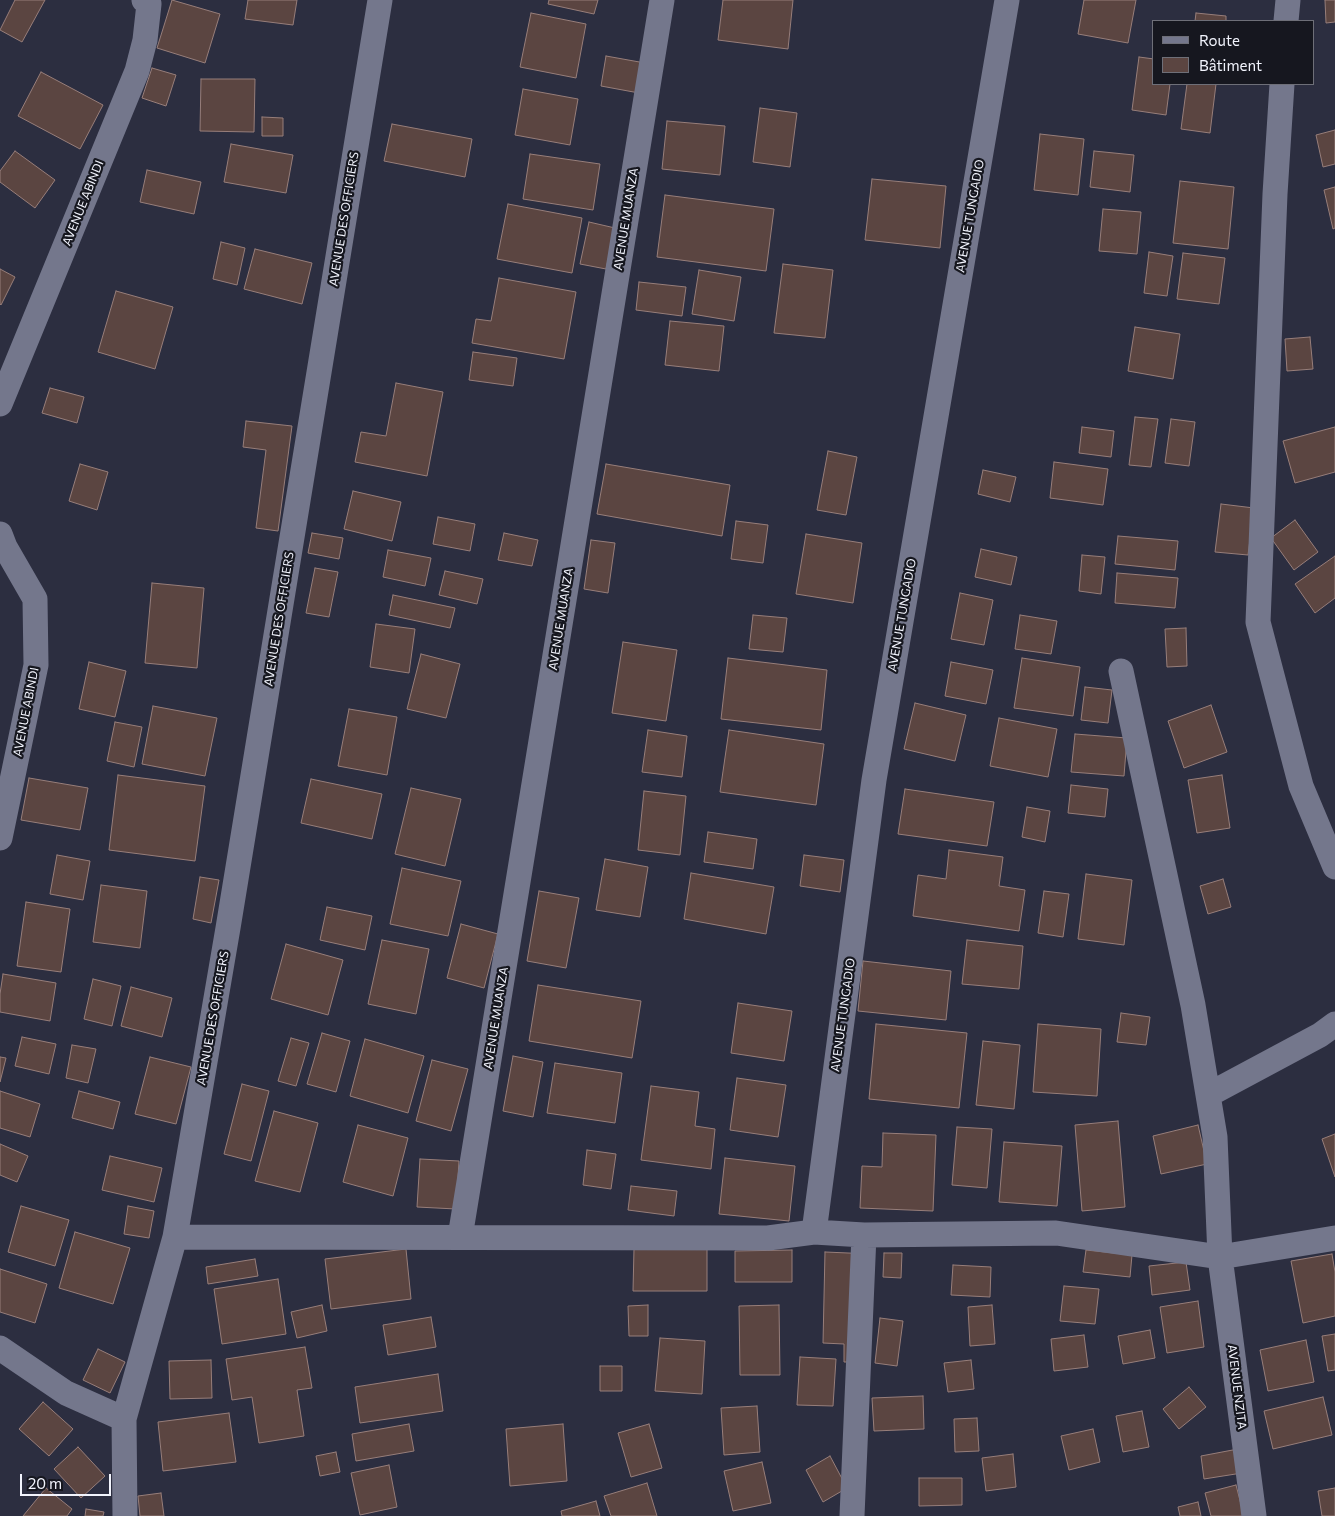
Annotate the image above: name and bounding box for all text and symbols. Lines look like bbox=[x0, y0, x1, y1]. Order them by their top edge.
legend bbox=[1152, 20, 1315, 85]
text: Route bbox=[1199, 31, 1240, 49]
text: Bâtiment bbox=[1199, 56, 1262, 74]
street label: AVENUE DES OFFICIERS bbox=[326, 151, 362, 287]
street label: AVENUE ABINDI bbox=[59, 158, 107, 248]
street label: AVENUE TUNGADIO bbox=[953, 158, 987, 274]
street label: AVENUE MUANZA bbox=[611, 167, 641, 271]
street label: AVENUE DES OFFICIERS bbox=[261, 551, 297, 687]
street label: AVENUE TUNGADIO bbox=[885, 557, 919, 673]
street label: AVENUE MUANZA bbox=[546, 567, 576, 671]
street label: AVENUE ABINDI bbox=[10, 666, 42, 758]
street label: AVENUE DES OFFICIERS bbox=[194, 950, 232, 1086]
street label: AVENUE TUNGADIO bbox=[828, 957, 858, 1073]
street label: AVENUE MUANZA bbox=[481, 966, 511, 1070]
street label: AVENUE NZITA bbox=[1225, 1344, 1249, 1430]
scale bar bbox=[22, 1464, 114, 1496]
text: 20 m bbox=[28, 1474, 62, 1492]

